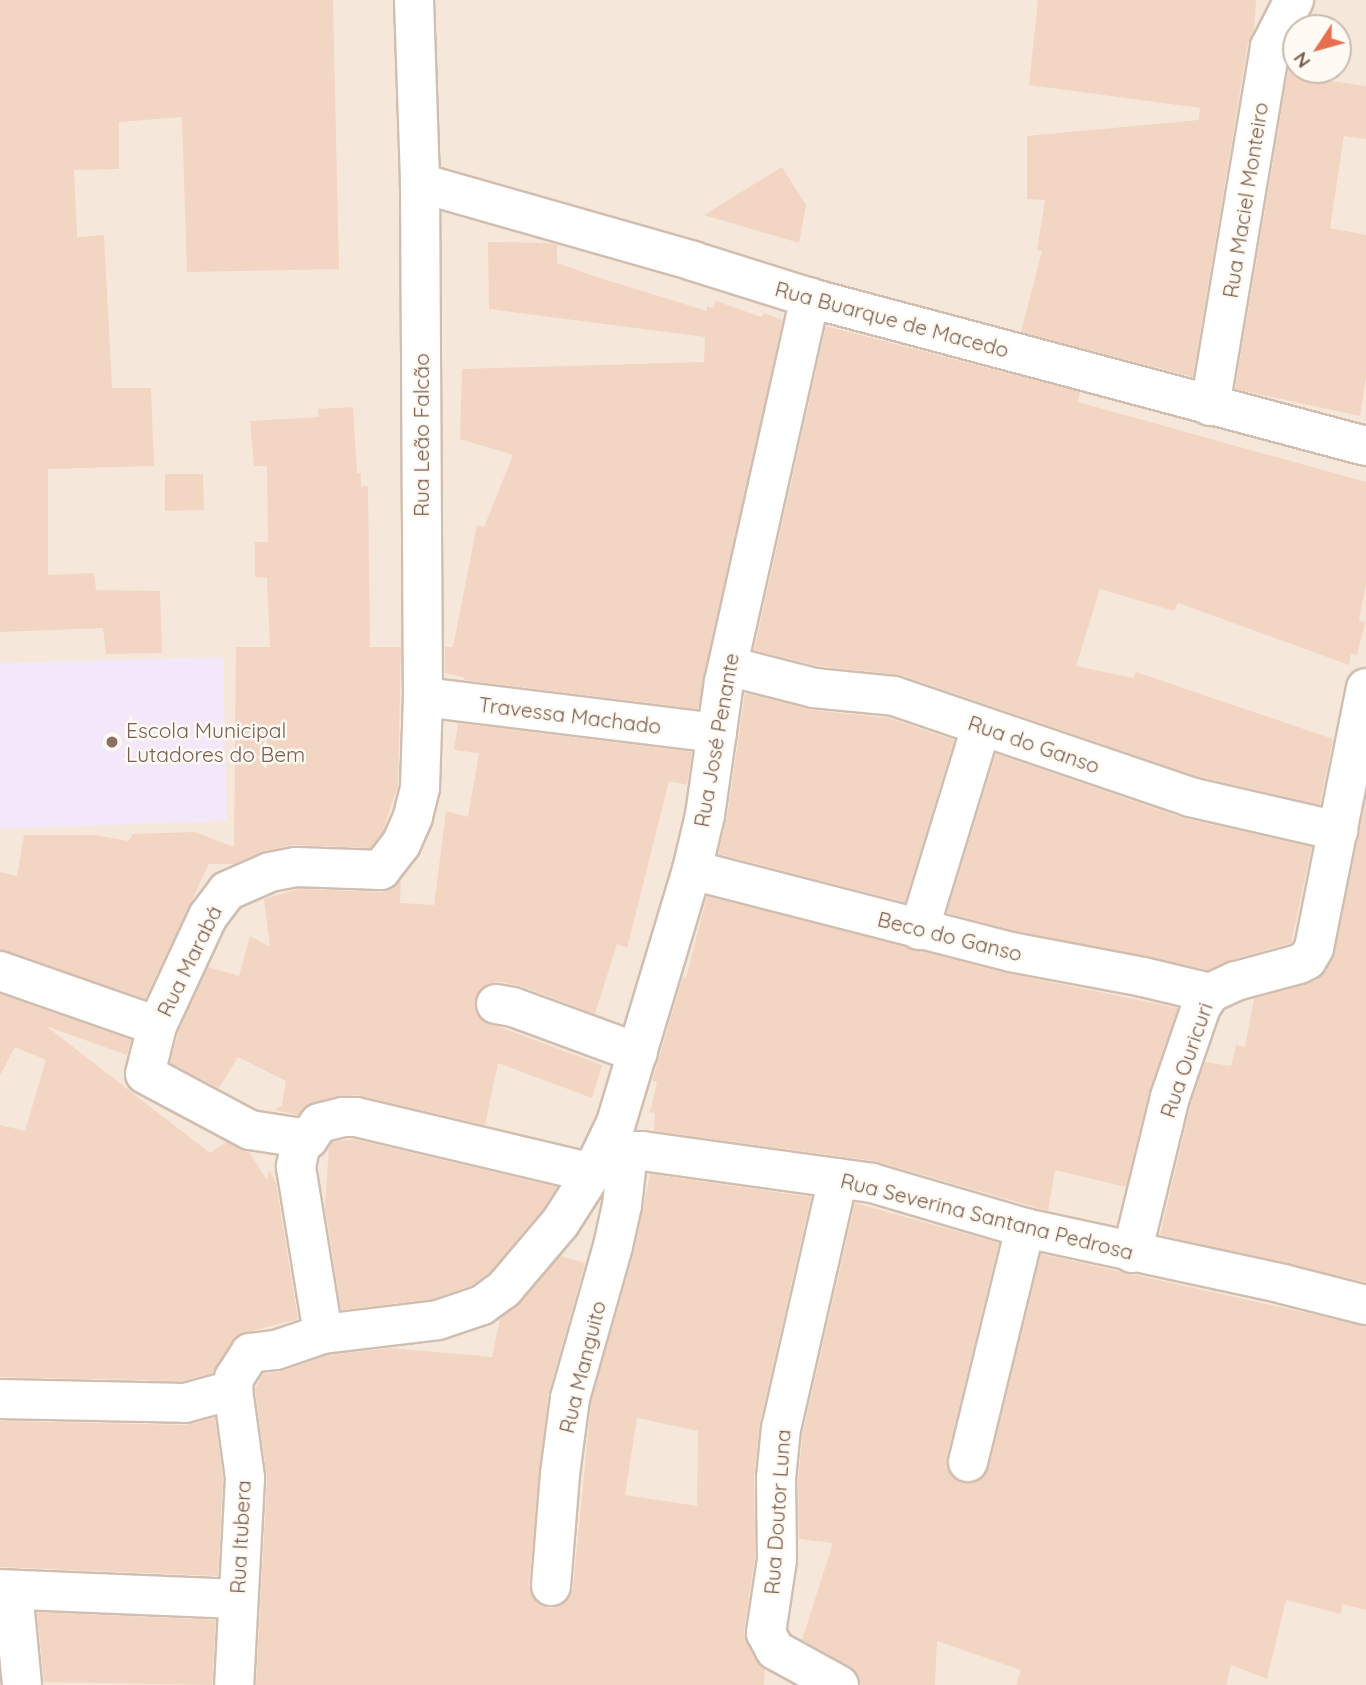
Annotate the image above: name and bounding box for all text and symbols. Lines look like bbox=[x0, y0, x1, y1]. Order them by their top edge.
north arrow bbox=[1282, 14, 1352, 84]
text: N bbox=[1288, 47, 1315, 73]
street label: Rua Maciel Monteiro bbox=[1217, 100, 1273, 300]
street label: Rua Buarque de Macedo bbox=[772, 276, 1012, 362]
street label: Rua Leão Falcão bbox=[408, 353, 434, 517]
street label: Rua José Penante bbox=[688, 651, 744, 829]
street label: Travessa Machado bbox=[477, 691, 663, 739]
street label: Rua do Ganso bbox=[965, 710, 1103, 778]
place label: Escola Municipal Lutadores do Bem bbox=[126, 717, 305, 767]
marker: Escola Municipal Lutadores do Bem bbox=[104, 734, 120, 750]
street label: Rua Marabá bbox=[151, 901, 227, 1021]
street label: Beco do Ganso bbox=[875, 906, 1025, 966]
street label: Rua Ouricuri bbox=[1155, 999, 1217, 1121]
street label: Rua Severina Santana Pedrosa bbox=[838, 1167, 1136, 1265]
street label: Rua Manguito bbox=[553, 1298, 611, 1436]
street label: Rua Doutor Luna bbox=[759, 1428, 795, 1596]
street label: Rua Itubera bbox=[224, 1480, 256, 1594]

